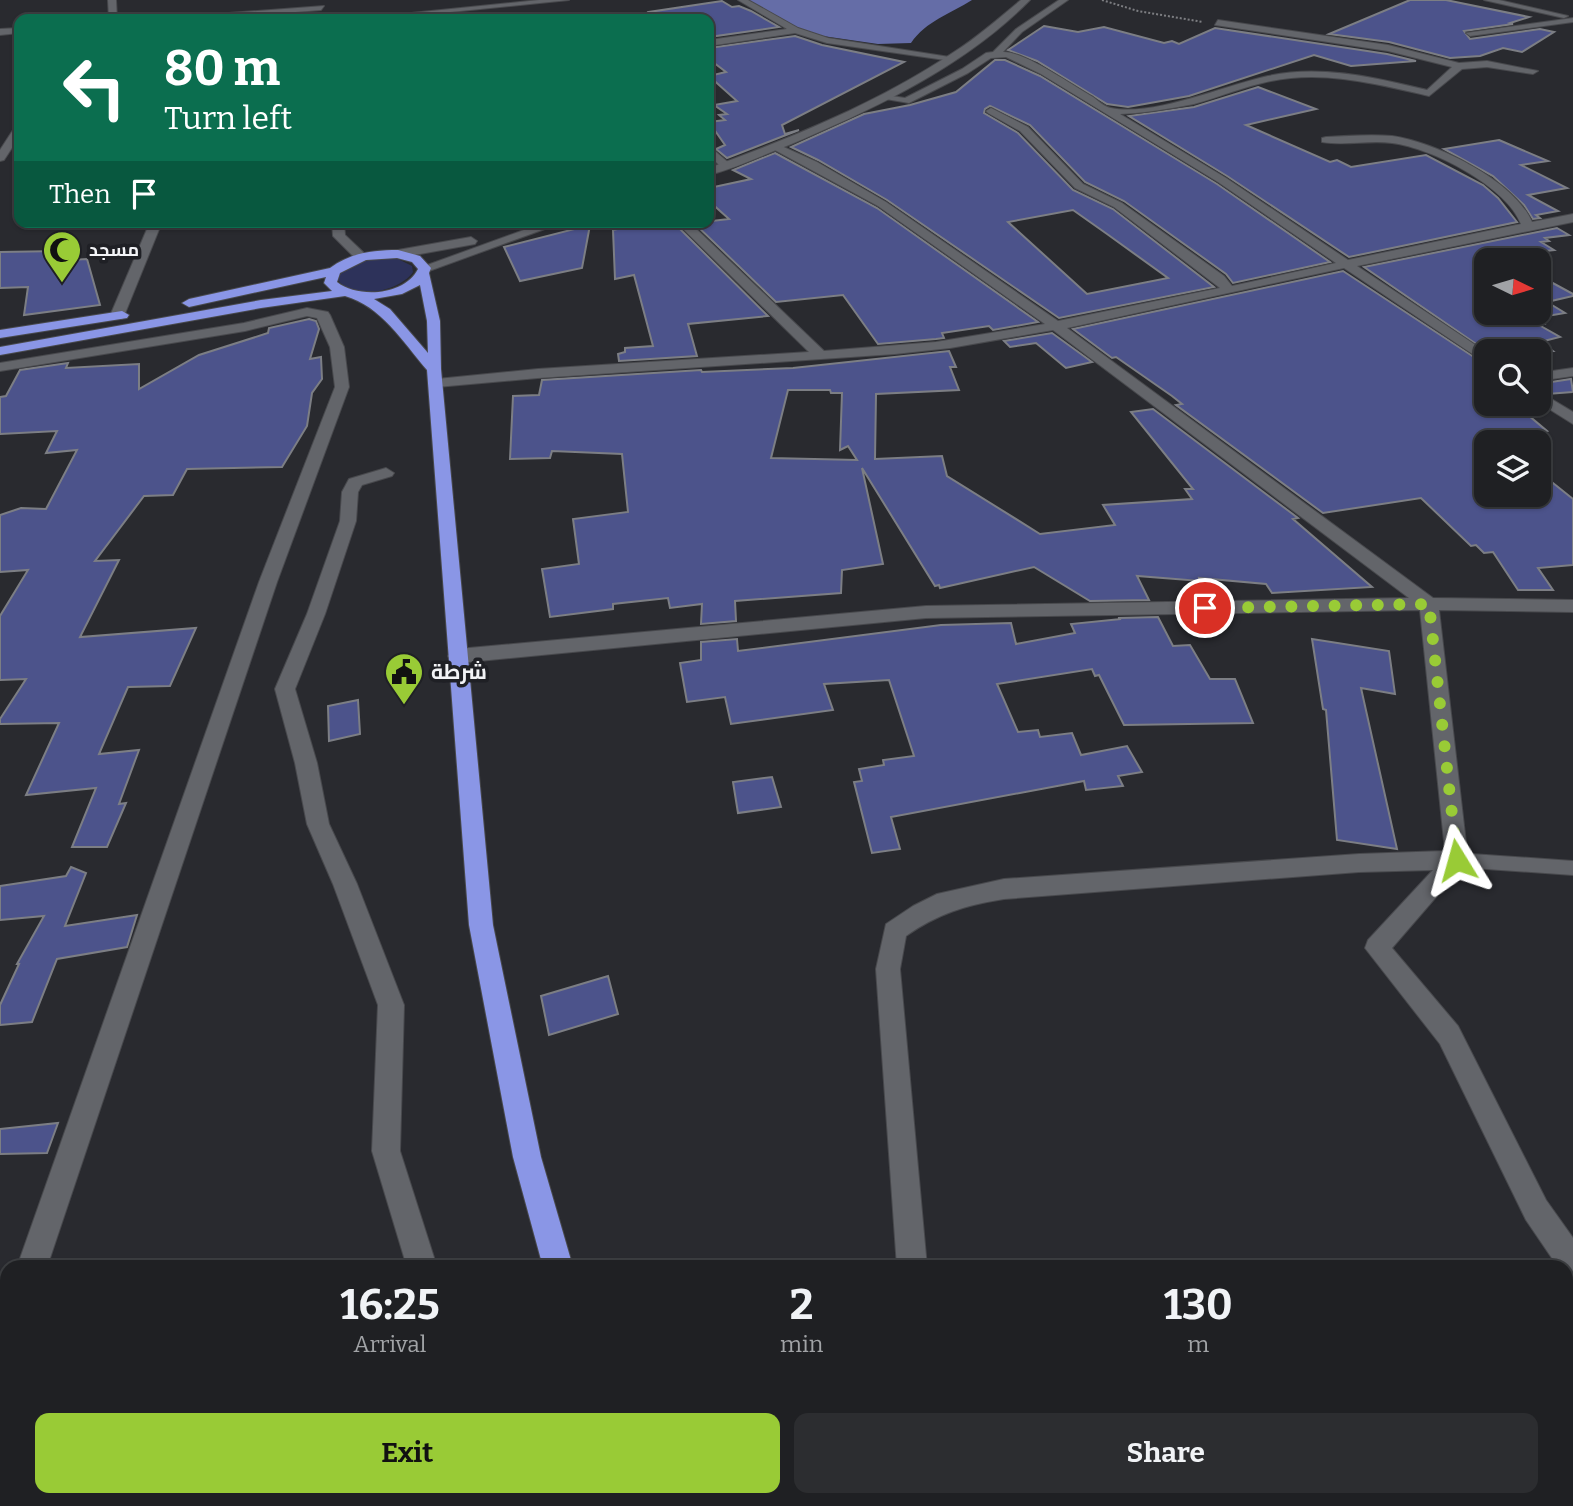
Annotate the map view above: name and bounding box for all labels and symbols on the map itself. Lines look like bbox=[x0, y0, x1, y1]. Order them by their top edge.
mosque icon: مسجد bbox=[41, 229, 83, 284]
place label: مسجد bbox=[89, 239, 139, 261]
north arrow bbox=[1474, 248, 1550, 326]
pin bbox=[1175, 578, 1235, 638]
public building icon: شرطة bbox=[383, 651, 425, 706]
place label: شرطة bbox=[431, 659, 487, 685]
position arrow bbox=[1420, 823, 1494, 897]

